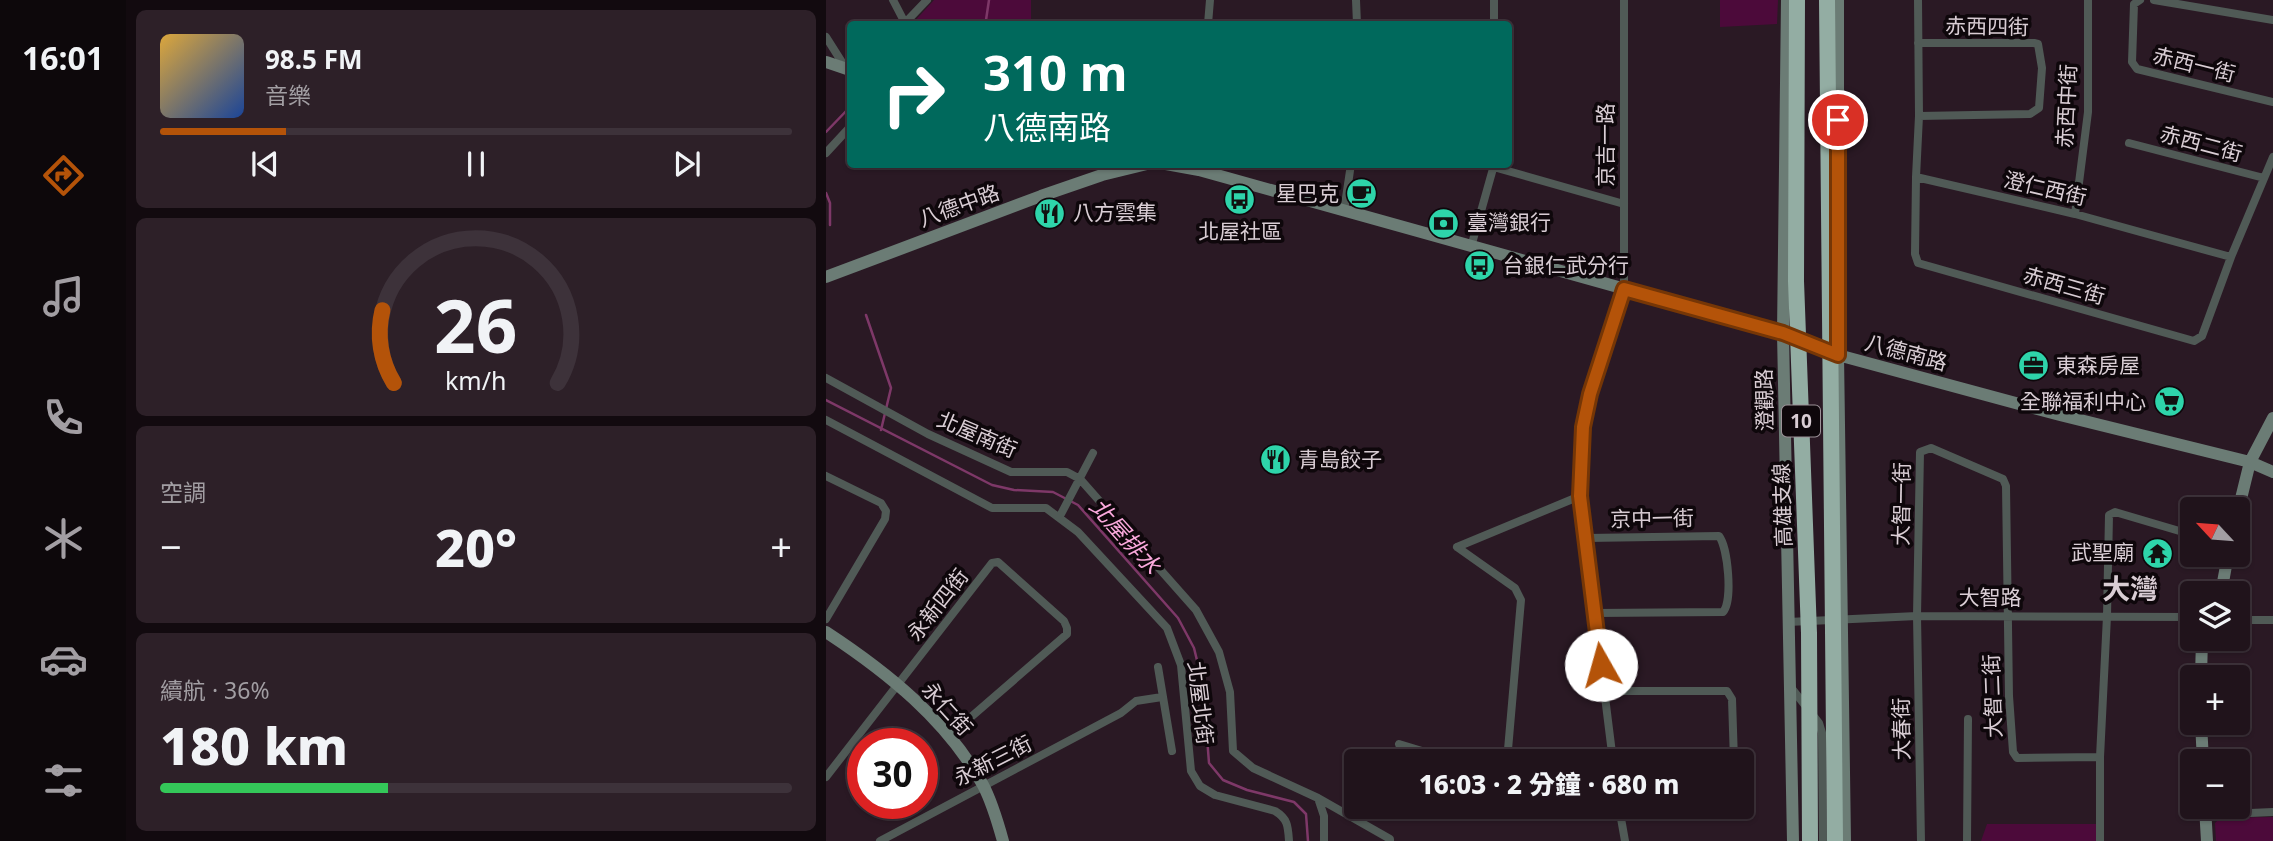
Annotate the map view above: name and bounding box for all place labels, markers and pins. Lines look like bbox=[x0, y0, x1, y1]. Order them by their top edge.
pin bbox=[1808, 90, 1868, 150]
cafe icon: 星巴克 bbox=[1345, 177, 1379, 211]
place label: 星巴克 bbox=[1276, 179, 1339, 207]
bus stop icon: 北屋社區 bbox=[1223, 183, 1257, 217]
restaurant icon: 八方雲集 bbox=[1033, 196, 1067, 230]
place label: 八方雲集 bbox=[1073, 198, 1157, 226]
bank icon: 臺灣銀行 bbox=[1427, 206, 1461, 240]
place label: 臺灣銀行 bbox=[1467, 208, 1551, 236]
place label: 北屋社區 bbox=[1198, 217, 1282, 245]
bus stop icon: 台銀仁武分行 bbox=[1463, 249, 1497, 283]
place label: 台銀仁武分行 bbox=[1503, 251, 1629, 279]
office icon: 東森房屋 bbox=[2016, 349, 2050, 383]
place label: 東森房屋 bbox=[2056, 351, 2140, 379]
supermarket icon: 全聯福利中心 bbox=[2152, 385, 2186, 419]
place label: 全聯福利中心 bbox=[2020, 387, 2146, 415]
restaurant icon: 青島餃子 bbox=[1258, 443, 1292, 477]
place label: 青島餃子 bbox=[1298, 445, 1382, 473]
temple icon: 武聖廟 bbox=[2140, 536, 2174, 570]
place label: 武聖廟 bbox=[2071, 538, 2134, 566]

